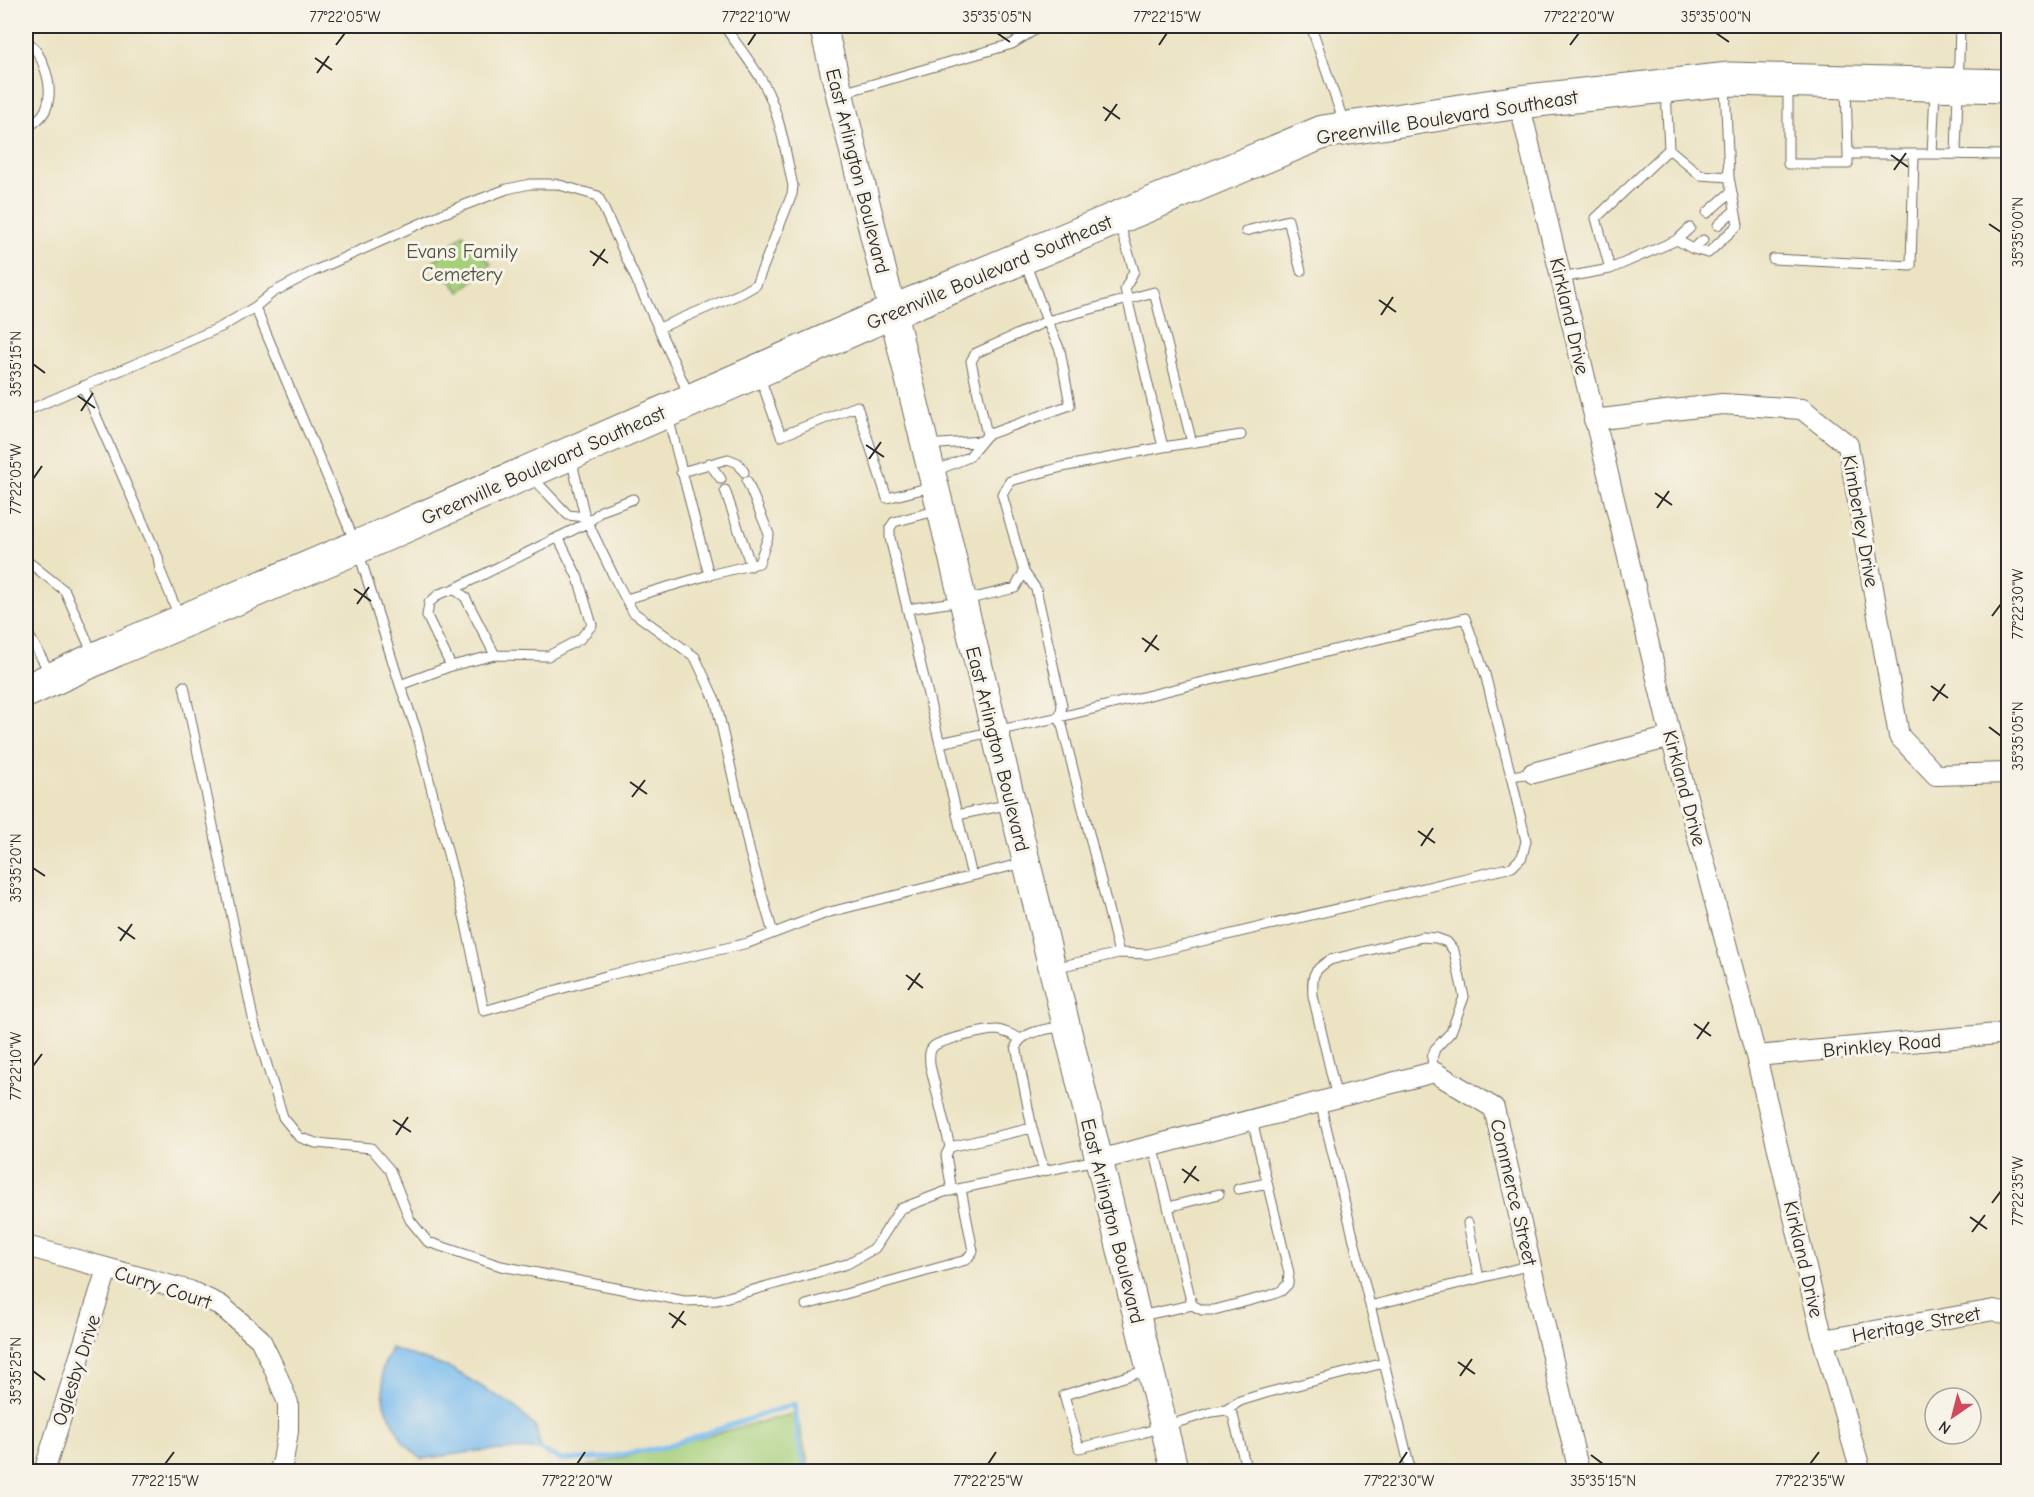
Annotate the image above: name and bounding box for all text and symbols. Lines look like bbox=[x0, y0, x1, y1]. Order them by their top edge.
text: 77°22'05"W bbox=[310, 8, 380, 26]
text: 77°22'10"W bbox=[722, 8, 790, 26]
text: 35°35'05"N bbox=[962, 8, 1032, 26]
text: 77°22'15"W bbox=[1133, 8, 1201, 26]
text: 77°22'20"W bbox=[1544, 8, 1614, 26]
text: 35°35'00"N bbox=[1681, 8, 1751, 26]
street label: East Arlington Boulevard bbox=[821, 66, 894, 276]
street label: Greenville Boulevard Southeast bbox=[1315, 85, 1581, 150]
text: 35°35'00"N bbox=[2009, 197, 2027, 267]
street label: Greenville Boulevard Southeast bbox=[863, 210, 1117, 335]
park label: Evans Family Cemetery bbox=[406, 240, 518, 286]
street label: Kirkland Drive bbox=[1545, 255, 1594, 377]
text: 35°35'15"N bbox=[7, 331, 25, 397]
street label: Greenville Boulevard Southeast bbox=[418, 401, 670, 530]
text: 77°22'05"W bbox=[7, 444, 25, 514]
street label: Kimberley Drive bbox=[1838, 453, 1883, 589]
text: 77°22'30"W bbox=[2009, 569, 2027, 639]
street label: East Arlington Boulevard bbox=[961, 644, 1034, 854]
text: 35°35'05"N bbox=[2009, 701, 2027, 771]
street label: Kirkland Drive bbox=[1658, 727, 1711, 849]
text: 35°35'20"N bbox=[7, 833, 25, 903]
street label: Brinkley Road bbox=[1822, 1029, 1942, 1062]
text: 77°22'10"W bbox=[7, 1032, 25, 1100]
street label: East Arlington Boulevard bbox=[1076, 1116, 1149, 1326]
street label: Commerce Street bbox=[1485, 1117, 1542, 1269]
text: 77°22'35"W bbox=[2009, 1156, 2027, 1226]
street label: Kirkland Drive bbox=[1779, 1198, 1828, 1320]
street label: Curry Court bbox=[111, 1261, 216, 1314]
street label: Heritage Street bbox=[1850, 1302, 1983, 1347]
street label: Oglesby Drive bbox=[48, 1312, 105, 1429]
text: 35°35'25"N bbox=[7, 1337, 25, 1405]
north arrow bbox=[1923, 1386, 1983, 1446]
text: N bbox=[1936, 1417, 1954, 1438]
text: 77°22'15"W bbox=[131, 1472, 199, 1490]
text: 77°22'20"W bbox=[542, 1472, 612, 1490]
text: 77°22'25"W bbox=[953, 1472, 1023, 1490]
text: 77°22'30"W bbox=[1364, 1472, 1434, 1490]
text: 35°35'15"N bbox=[1570, 1472, 1636, 1490]
text: 77°22'35"W bbox=[1775, 1472, 1845, 1490]

